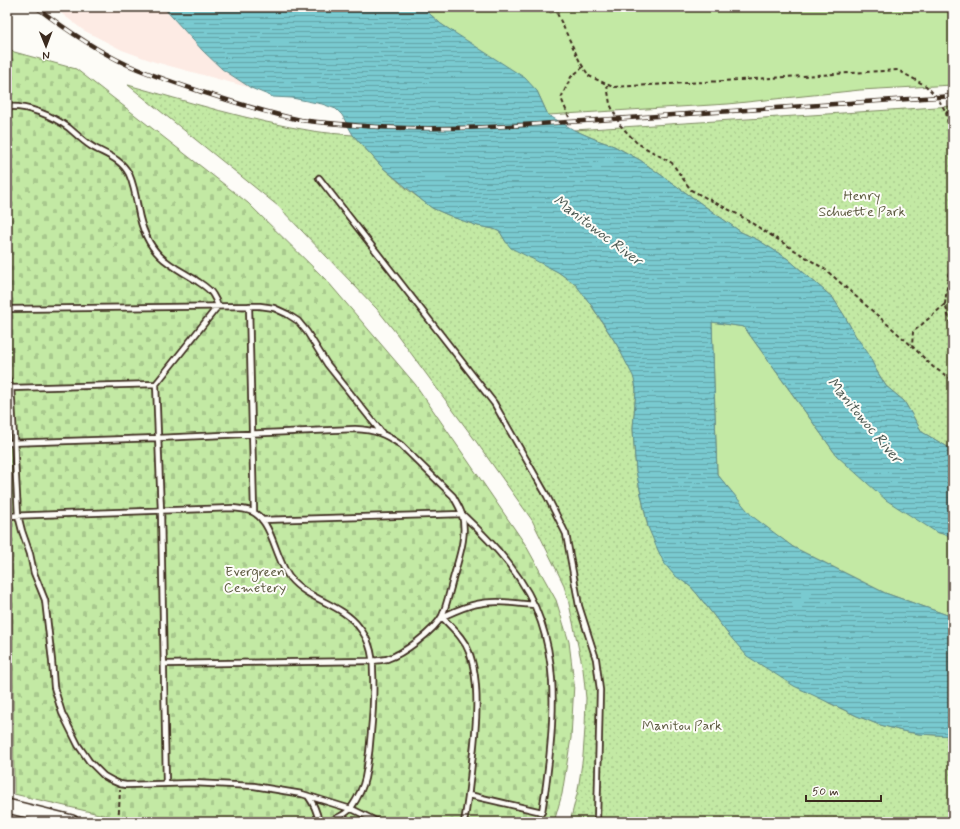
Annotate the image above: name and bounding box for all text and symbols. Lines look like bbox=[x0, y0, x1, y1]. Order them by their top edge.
north arrow bbox=[26, 26, 66, 66]
text: N bbox=[42, 48, 50, 62]
park label: Henry Schuette Park bbox=[818, 187, 906, 221]
water label: Manitowoc River bbox=[549, 191, 647, 272]
water label: Manitowoc River bbox=[822, 373, 907, 469]
park label: Evergreen Cemetery bbox=[224, 563, 286, 597]
park label: Manitou Park bbox=[642, 717, 722, 735]
scale bar bbox=[806, 777, 881, 803]
text: 50 m bbox=[812, 784, 839, 800]

